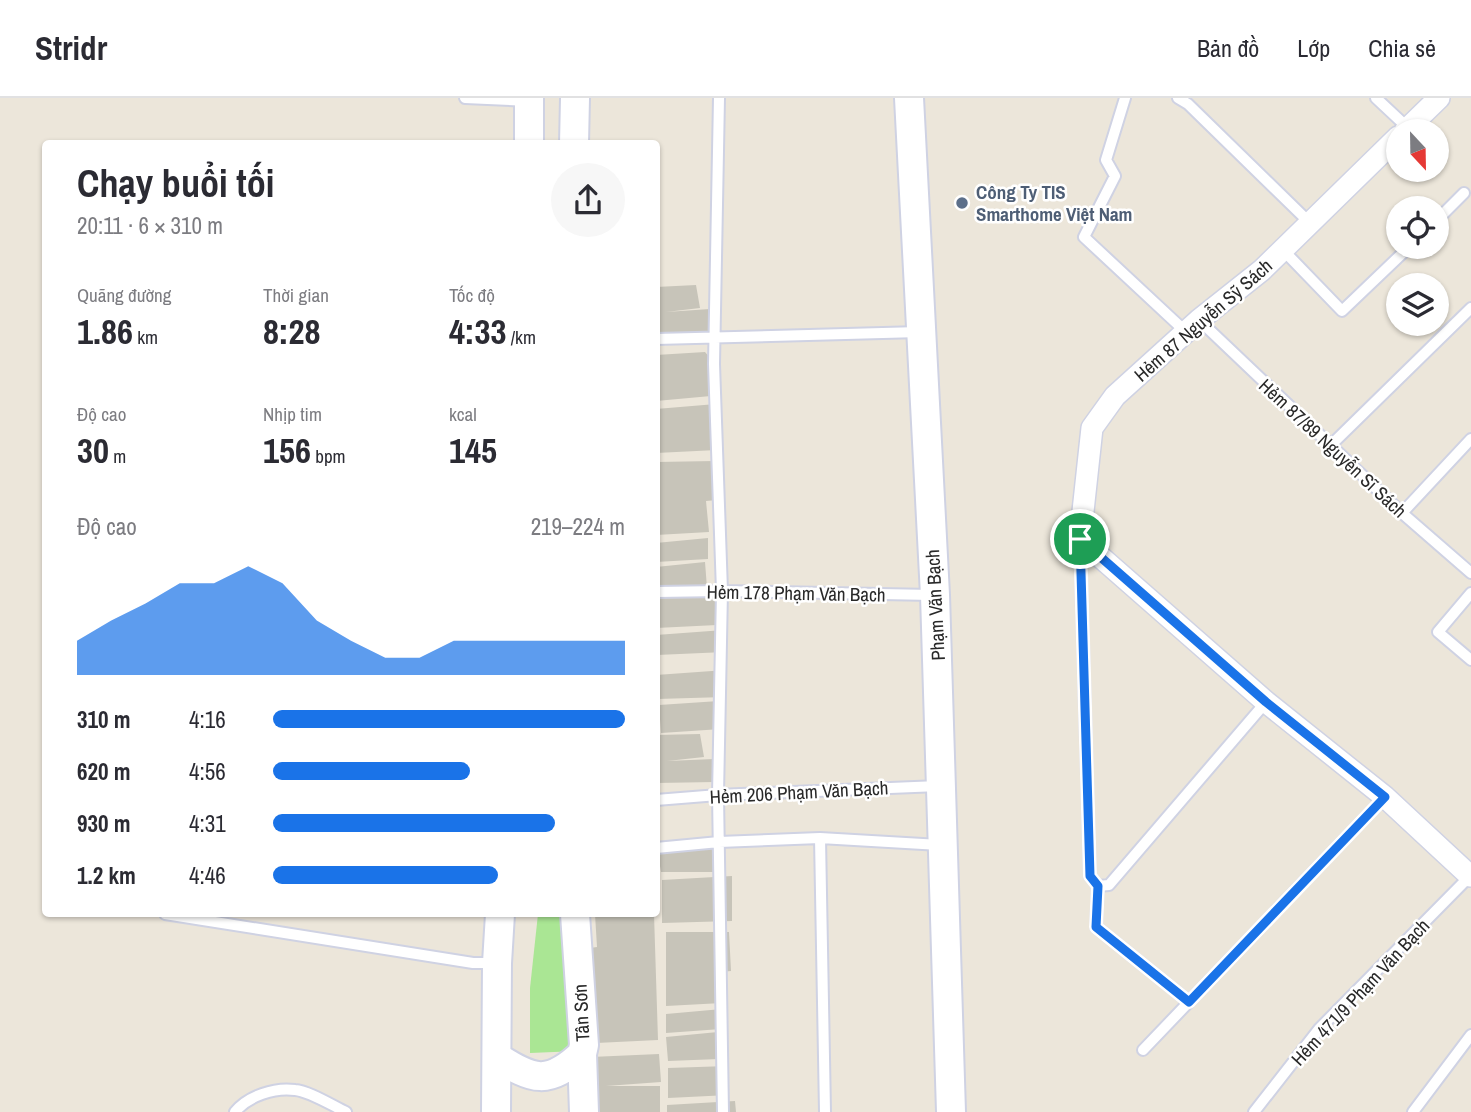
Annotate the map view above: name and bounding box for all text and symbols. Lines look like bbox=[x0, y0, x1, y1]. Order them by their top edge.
text: Stridr bbox=[35, 26, 107, 70]
text: Bản đồ bbox=[1197, 32, 1259, 64]
text: Lớp bbox=[1297, 32, 1330, 64]
text: Chia sẻ bbox=[1368, 32, 1436, 64]
north arrow bbox=[1386, 119, 1449, 182]
map controls bbox=[1386, 119, 1449, 336]
text: Chạy buổi tối bbox=[77, 158, 274, 209]
button: share bbox=[551, 163, 625, 237]
place label: Công Ty TIS Smarthome Việt Nam bbox=[976, 179, 1132, 227]
marker: Công Ty TIS Smarthome Việt Nam bbox=[954, 195, 970, 211]
button: locate bbox=[1386, 196, 1449, 259]
text: 20:11 · 6 × 310 m bbox=[77, 210, 223, 241]
street label: Hẻm 87 Nguyễn Sỹ Sách bbox=[1128, 253, 1278, 387]
button: layers bbox=[1386, 273, 1449, 336]
text: Quãng đường bbox=[77, 282, 171, 308]
text: Thời gian bbox=[263, 282, 329, 308]
text: Tốc độ bbox=[449, 282, 495, 308]
text: 1.86 bbox=[77, 308, 133, 355]
text: 8:28 bbox=[263, 308, 320, 355]
text: 4:33 bbox=[449, 308, 506, 355]
text: km bbox=[133, 324, 158, 350]
text: /km bbox=[506, 324, 536, 350]
street label: Hẻm 87/89 Nguyễn Sĩ Sách bbox=[1254, 373, 1412, 523]
text: Độ cao bbox=[77, 401, 126, 427]
text: Nhịp tim bbox=[263, 401, 322, 427]
text: kcal bbox=[449, 401, 477, 427]
text: 30 bbox=[77, 427, 109, 474]
text: 156 bbox=[263, 427, 311, 474]
text: 145 bbox=[449, 427, 497, 474]
text: m bbox=[109, 443, 126, 469]
text: bpm bbox=[311, 443, 346, 469]
pin bbox=[1050, 509, 1110, 569]
text: Độ cao bbox=[77, 511, 137, 542]
text: 219–224 m bbox=[531, 511, 625, 542]
icon: arrive bbox=[1061, 520, 1099, 558]
street label: Phạm Văn Bạch bbox=[919, 549, 951, 661]
street label: Hẻm 178 Phạm Văn Bạch bbox=[706, 578, 886, 608]
text: 310 m bbox=[77, 704, 130, 735]
text: 4:16 bbox=[189, 704, 226, 735]
text: 620 m bbox=[77, 756, 130, 787]
text: 4:56 bbox=[189, 756, 226, 787]
street label: Hẻm 206 Phạm Văn Bạch bbox=[709, 774, 889, 810]
text: 930 m bbox=[77, 808, 130, 839]
text: 4:31 bbox=[189, 808, 226, 839]
text: 1.2 km bbox=[77, 860, 136, 891]
text: 4:46 bbox=[189, 860, 226, 891]
street label: Hẻm 471/9 Phạm Văn Bạch bbox=[1285, 913, 1435, 1071]
street label: Tân Sơn bbox=[567, 984, 595, 1042]

